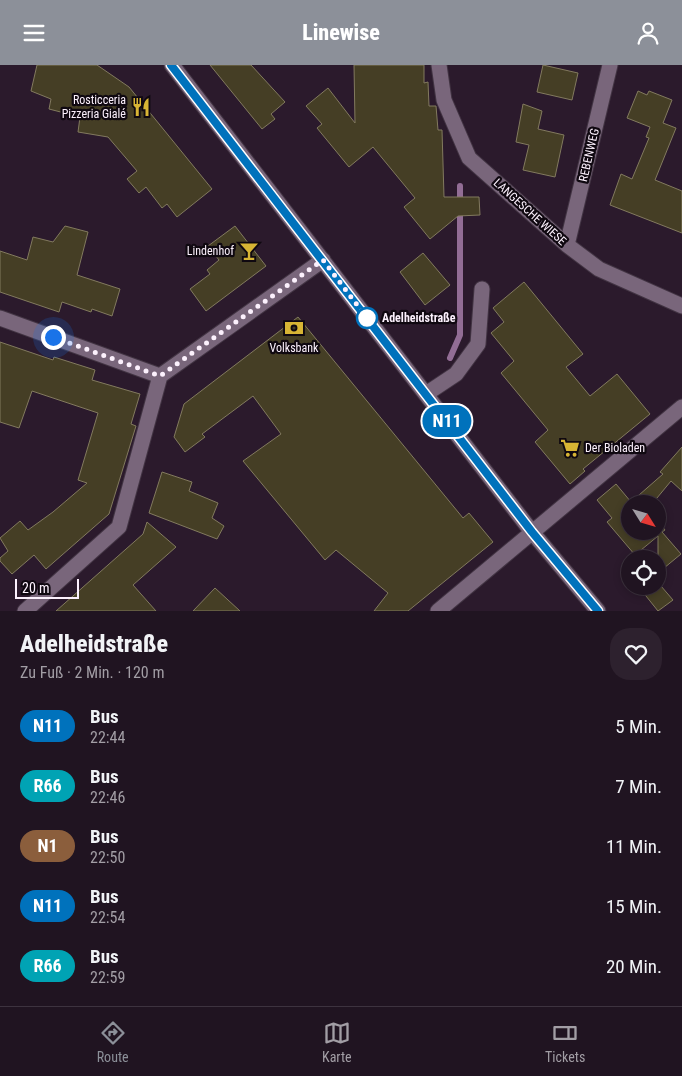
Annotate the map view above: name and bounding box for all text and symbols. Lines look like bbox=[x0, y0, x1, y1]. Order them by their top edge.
icon: menu bbox=[20, 19, 48, 47]
icon: person bbox=[634, 19, 662, 47]
text: Linewise bbox=[302, 20, 380, 45]
place label: Rosticceria Pizzeria Gialé bbox=[62, 93, 126, 121]
restaurant icon: Rosticceria Pizzeria Gialé bbox=[130, 96, 152, 118]
street label: REBENWEG bbox=[576, 127, 602, 183]
street label: LANGESCHE WIESE bbox=[491, 176, 569, 248]
bar icon: Lindenhof bbox=[238, 240, 260, 262]
place label: Lindenhof bbox=[187, 244, 234, 258]
marker: Adelheidstraße bbox=[356, 307, 378, 329]
place label: Adelheidstraße bbox=[382, 311, 456, 325]
bank icon: Volksbank bbox=[283, 317, 305, 339]
your location bbox=[41, 325, 66, 350]
place label: Volksbank bbox=[269, 341, 319, 355]
line badge: N11 bbox=[418, 405, 476, 437]
text: N11 bbox=[432, 410, 462, 431]
supermarket icon: Der Bioladen bbox=[559, 437, 581, 459]
place label: Der Bioladen bbox=[585, 441, 645, 455]
north arrow bbox=[621, 495, 666, 540]
map controls bbox=[621, 495, 666, 595]
button: locate bbox=[621, 550, 666, 595]
scale bar bbox=[15, 576, 79, 599]
text: 20 m bbox=[22, 580, 50, 596]
button: heart bbox=[610, 628, 662, 680]
text: Adelheidstraße bbox=[20, 630, 168, 658]
text: Zu Fuß · 2 Min. · 120 m bbox=[20, 663, 164, 682]
text: Bus bbox=[90, 705, 119, 728]
text: N11 bbox=[33, 715, 62, 736]
text: 5 Min. bbox=[615, 715, 662, 738]
text: 22:44 bbox=[90, 728, 125, 747]
text: Bus bbox=[90, 765, 119, 788]
text: R66 bbox=[33, 775, 62, 796]
text: 7 Min. bbox=[615, 775, 662, 798]
text: 22:46 bbox=[90, 788, 125, 807]
text: Bus bbox=[90, 825, 119, 848]
text: N1 bbox=[37, 835, 58, 856]
text: 11 Min. bbox=[606, 835, 662, 858]
text: 22:50 bbox=[90, 848, 125, 867]
text: Bus bbox=[90, 885, 119, 908]
text: N11 bbox=[33, 895, 62, 916]
text: 15 Min. bbox=[606, 895, 662, 918]
text: 22:54 bbox=[90, 908, 125, 927]
text: Bus bbox=[90, 945, 119, 968]
text: R66 bbox=[33, 955, 62, 976]
text: 20 Min. bbox=[606, 955, 662, 978]
text: 22:59 bbox=[90, 968, 125, 987]
tab: Route bbox=[97, 1019, 129, 1065]
tab: Karte bbox=[322, 1019, 352, 1065]
tab: Tickets bbox=[545, 1019, 585, 1065]

